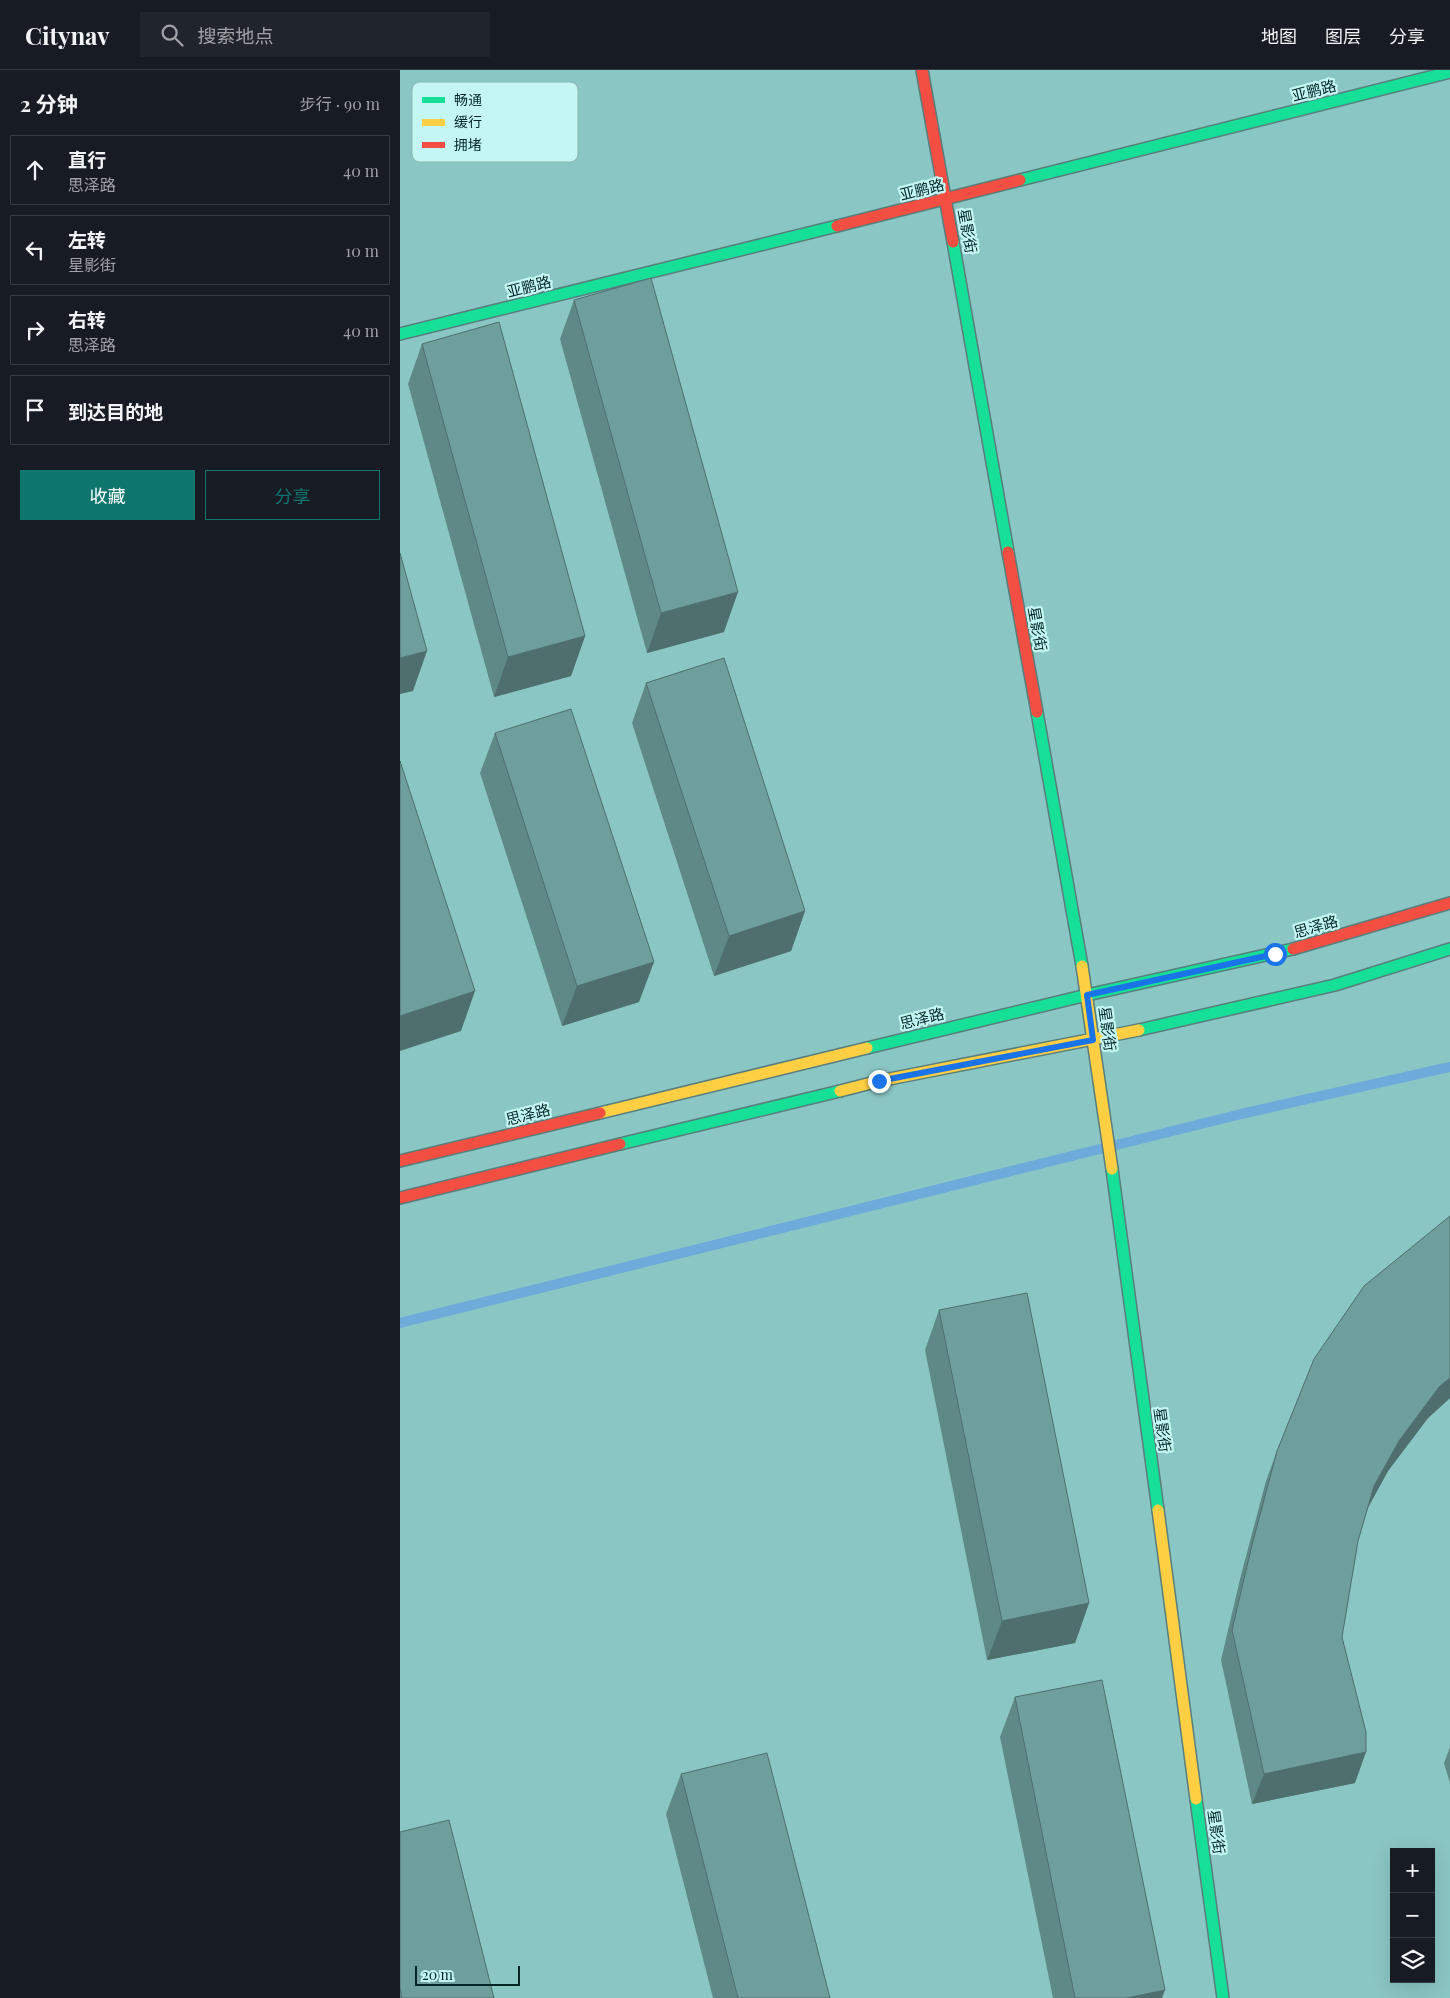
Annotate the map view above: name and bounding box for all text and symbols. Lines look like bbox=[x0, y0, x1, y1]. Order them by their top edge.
search box bbox=[140, 12, 490, 57]
text: Citynav bbox=[25, 19, 110, 51]
icon: search bbox=[158, 21, 186, 49]
text: 搜索地点 bbox=[198, 22, 274, 48]
text: 地图 bbox=[1261, 24, 1297, 48]
text: 图层 bbox=[1325, 24, 1361, 48]
text: 分享 bbox=[1389, 24, 1425, 48]
street label: 亚鹏路 bbox=[1289, 75, 1338, 105]
legend bbox=[412, 82, 578, 162]
text: 2 分钟 bbox=[20, 89, 78, 117]
text: 畅通 bbox=[454, 90, 482, 109]
text: 步行 · 90 m bbox=[300, 93, 380, 114]
text: 缓行 bbox=[454, 112, 482, 131]
text: 拥堵 bbox=[454, 135, 482, 154]
text: 直行 bbox=[68, 146, 106, 172]
icon: ahead bbox=[21, 156, 49, 184]
text: 40 m bbox=[343, 160, 379, 181]
text: 思泽路 bbox=[68, 174, 116, 195]
street label: 亚鹏路 bbox=[897, 174, 946, 204]
street label: 星影街 bbox=[954, 207, 982, 255]
text: 左转 bbox=[68, 226, 106, 252]
icon: left bbox=[21, 236, 49, 264]
text: 10 m bbox=[345, 240, 379, 261]
text: 星影街 bbox=[68, 254, 116, 275]
street label: 亚鹏路 bbox=[504, 271, 553, 301]
text: 右转 bbox=[68, 306, 106, 332]
icon: right bbox=[21, 316, 49, 344]
text: 40 m bbox=[343, 320, 379, 341]
text: 思泽路 bbox=[68, 334, 116, 355]
icon: arrive bbox=[21, 396, 49, 424]
text: 到达目的地 bbox=[68, 398, 163, 424]
button: 收藏 bbox=[20, 470, 195, 520]
button: 分享 bbox=[205, 470, 380, 520]
street label: 星影街 bbox=[1024, 605, 1052, 653]
street label: 思泽路 bbox=[1291, 910, 1340, 942]
route start bbox=[1264, 943, 1287, 966]
street label: 思泽路 bbox=[897, 1003, 946, 1033]
street label: 星影街 bbox=[1095, 1005, 1121, 1053]
route end bbox=[868, 1070, 891, 1093]
street label: 思泽路 bbox=[503, 1099, 552, 1129]
street label: 星影街 bbox=[1150, 1406, 1176, 1454]
street label: 星影街 bbox=[1204, 1808, 1230, 1856]
map controls bbox=[1390, 1848, 1435, 1983]
button: + bbox=[1390, 1848, 1435, 1893]
button: − bbox=[1390, 1893, 1435, 1938]
button: layers bbox=[1390, 1938, 1435, 1983]
scale bar bbox=[415, 1963, 520, 1986]
text: 20 m bbox=[422, 1965, 453, 1984]

